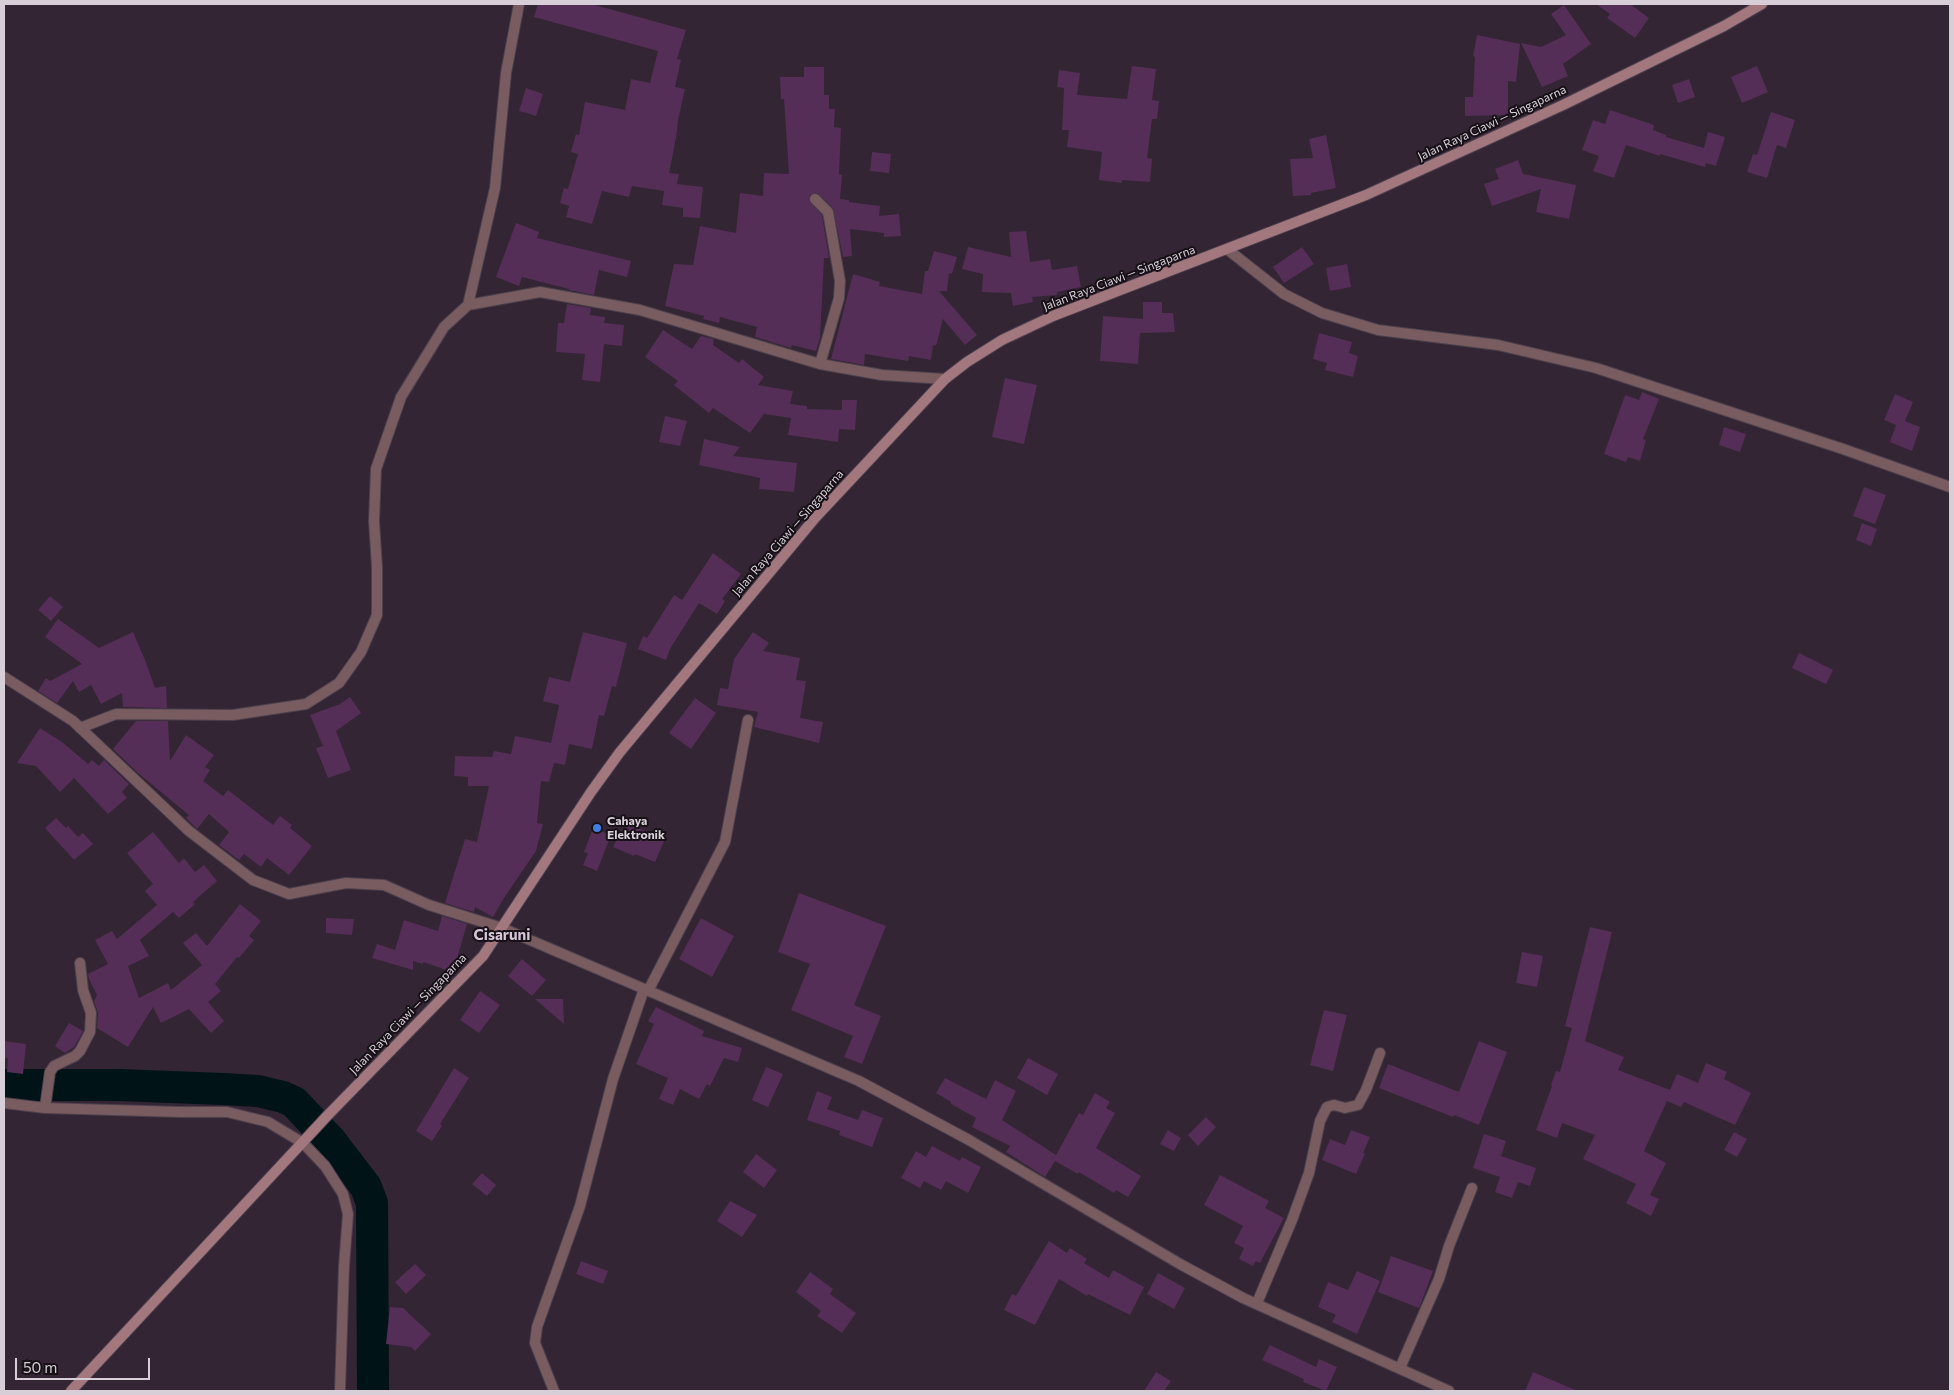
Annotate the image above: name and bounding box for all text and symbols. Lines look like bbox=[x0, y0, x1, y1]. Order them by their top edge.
street label: Jalan Raya Ciawi — Singaparna bbox=[1415, 82, 1569, 164]
street label: Jalan Raya Ciawi — Singaparna bbox=[1041, 242, 1197, 314]
street label: Jalan Raya Ciawi — Singaparna bbox=[729, 467, 847, 599]
place label: Cahaya Elektronik bbox=[607, 814, 665, 842]
marker: Cahaya Elektronik bbox=[591, 822, 603, 834]
district label: Cisaruni bbox=[474, 926, 530, 944]
street label: Jalan Raya Ciawi — Singaparna bbox=[346, 951, 470, 1077]
scale bar bbox=[18, 1348, 152, 1380]
text: 50 m bbox=[23, 1358, 57, 1376]

